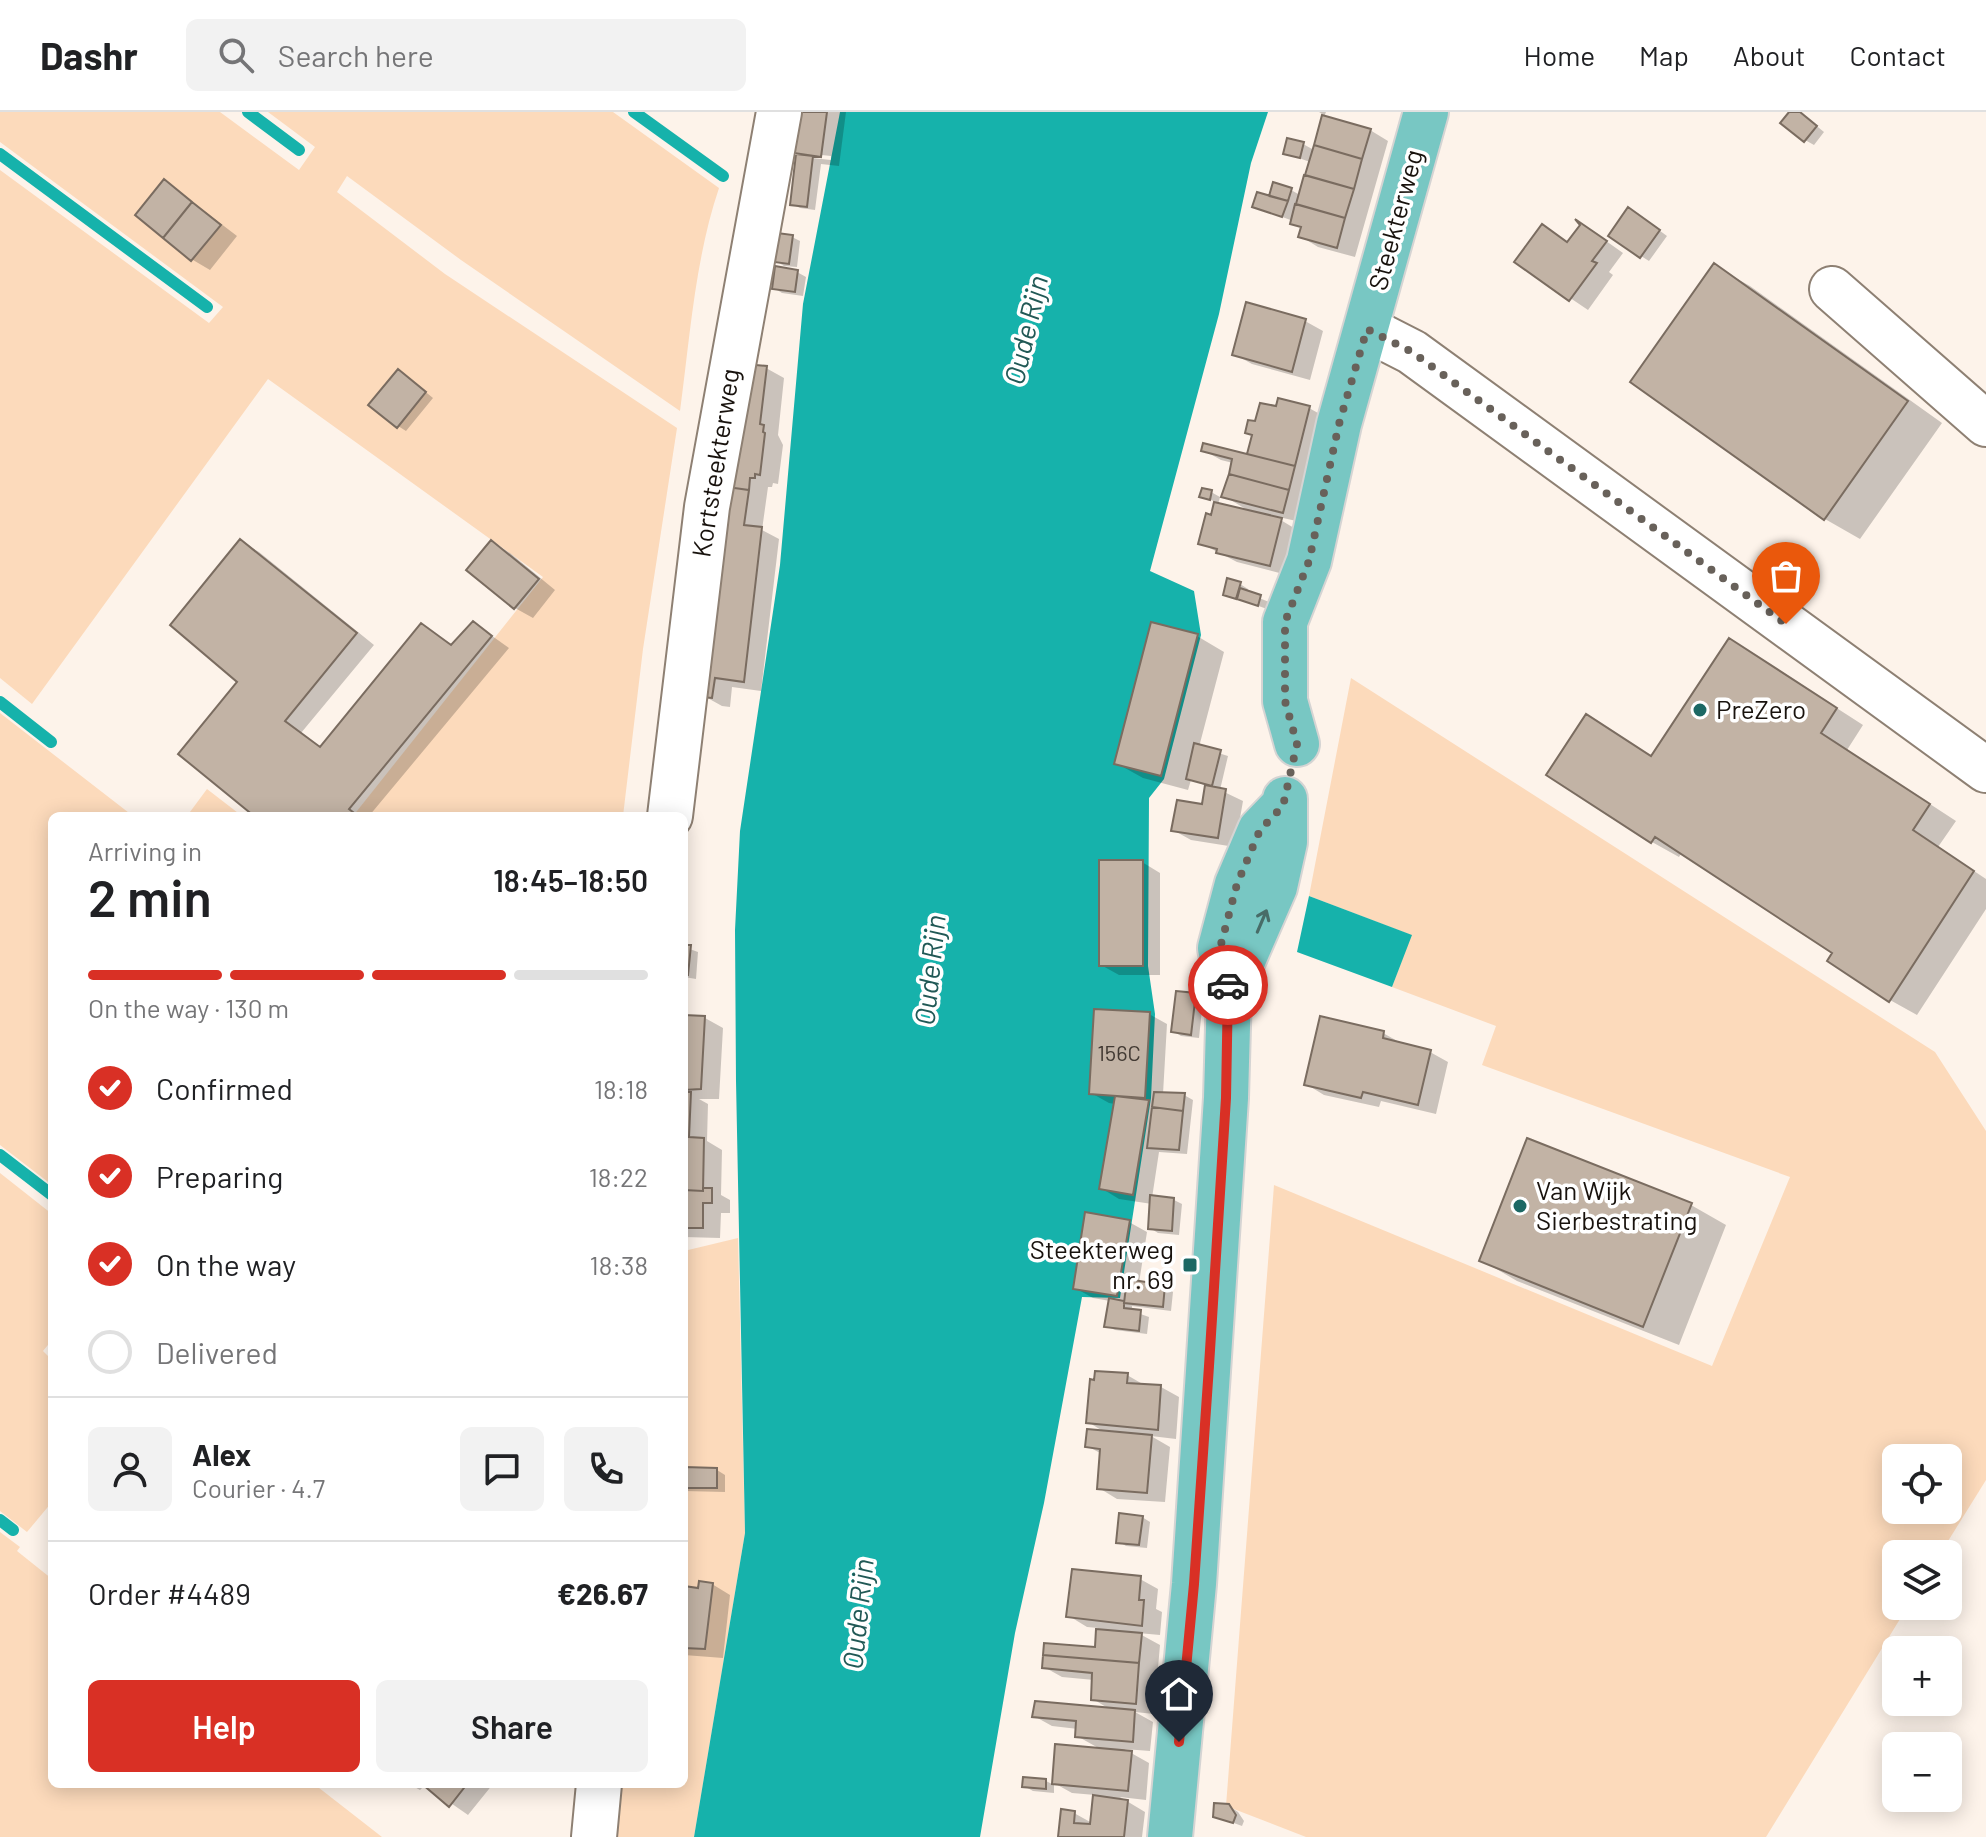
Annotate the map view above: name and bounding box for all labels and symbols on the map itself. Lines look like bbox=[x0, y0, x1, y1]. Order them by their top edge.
street label: Steekterweg bbox=[1361, 146, 1428, 293]
water label: Oude Rijn bbox=[996, 272, 1054, 388]
street label: Kortsteekterweg bbox=[684, 366, 745, 559]
pin bbox=[1752, 542, 1820, 624]
place label: PreZero bbox=[1716, 693, 1806, 724]
marker: PreZero bbox=[1691, 701, 1709, 719]
one-way arrow bbox=[1255, 909, 1270, 934]
water label: Oude Rijn bbox=[906, 913, 952, 1027]
courier bbox=[1188, 945, 1268, 1025]
house number: 156C bbox=[1097, 1039, 1141, 1065]
place label: Van Wijk Sierbestrating bbox=[1536, 1174, 1697, 1235]
marker: Van Wijk Sierbestrating bbox=[1511, 1197, 1529, 1215]
place label: Steekterweg nr. 69 bbox=[1030, 1233, 1174, 1294]
marker: Steekterweg nr. 69 bbox=[1181, 1256, 1199, 1274]
water label: Oude Rijn bbox=[834, 1557, 880, 1671]
pin bbox=[1145, 1660, 1213, 1742]

